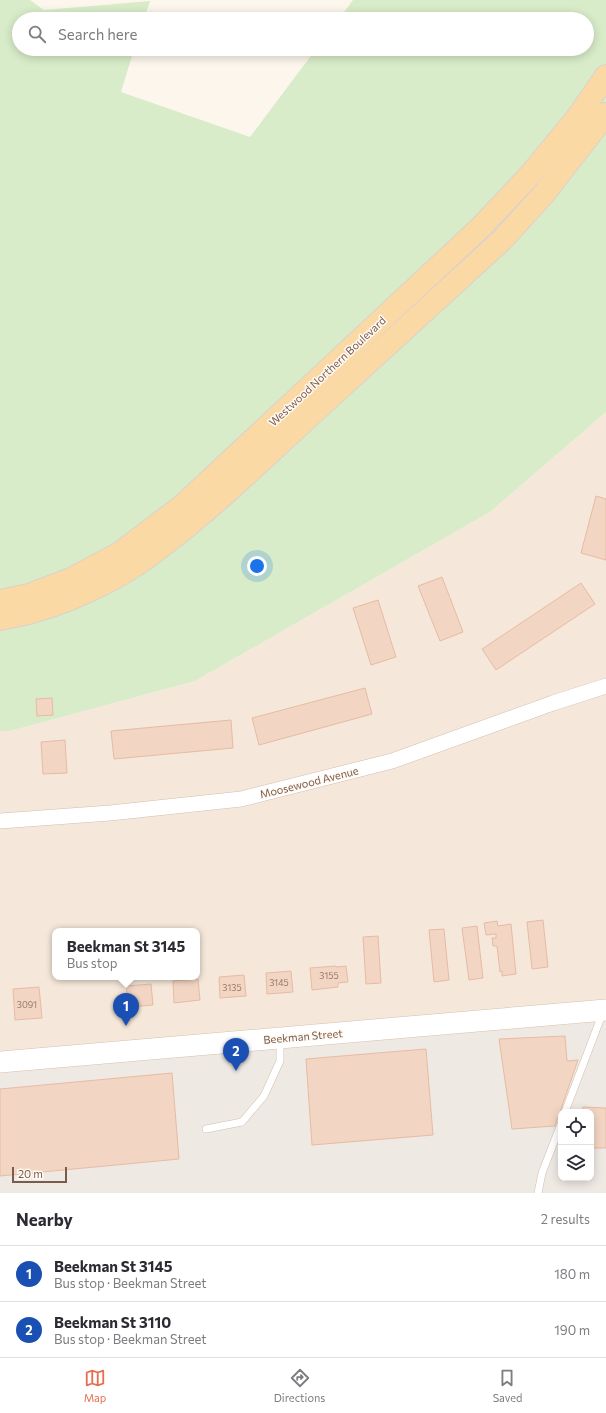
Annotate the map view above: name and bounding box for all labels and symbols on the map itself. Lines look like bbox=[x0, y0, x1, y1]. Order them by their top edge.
street label: Westwood Northern Boulevard bbox=[266, 313, 388, 429]
your location bbox=[247, 556, 267, 576]
street label: Moosewood Avenue bbox=[258, 763, 360, 801]
house number: 3155 bbox=[319, 970, 339, 981]
house number: 3145 bbox=[269, 977, 289, 988]
house number: 3135 bbox=[222, 982, 242, 993]
pin: 1 bbox=[113, 993, 139, 1026]
house number: 3091 bbox=[17, 999, 37, 1010]
street label: Beekman Street bbox=[263, 1026, 344, 1046]
pin: 2 bbox=[223, 1038, 249, 1071]
scale bar bbox=[12, 1165, 67, 1184]

